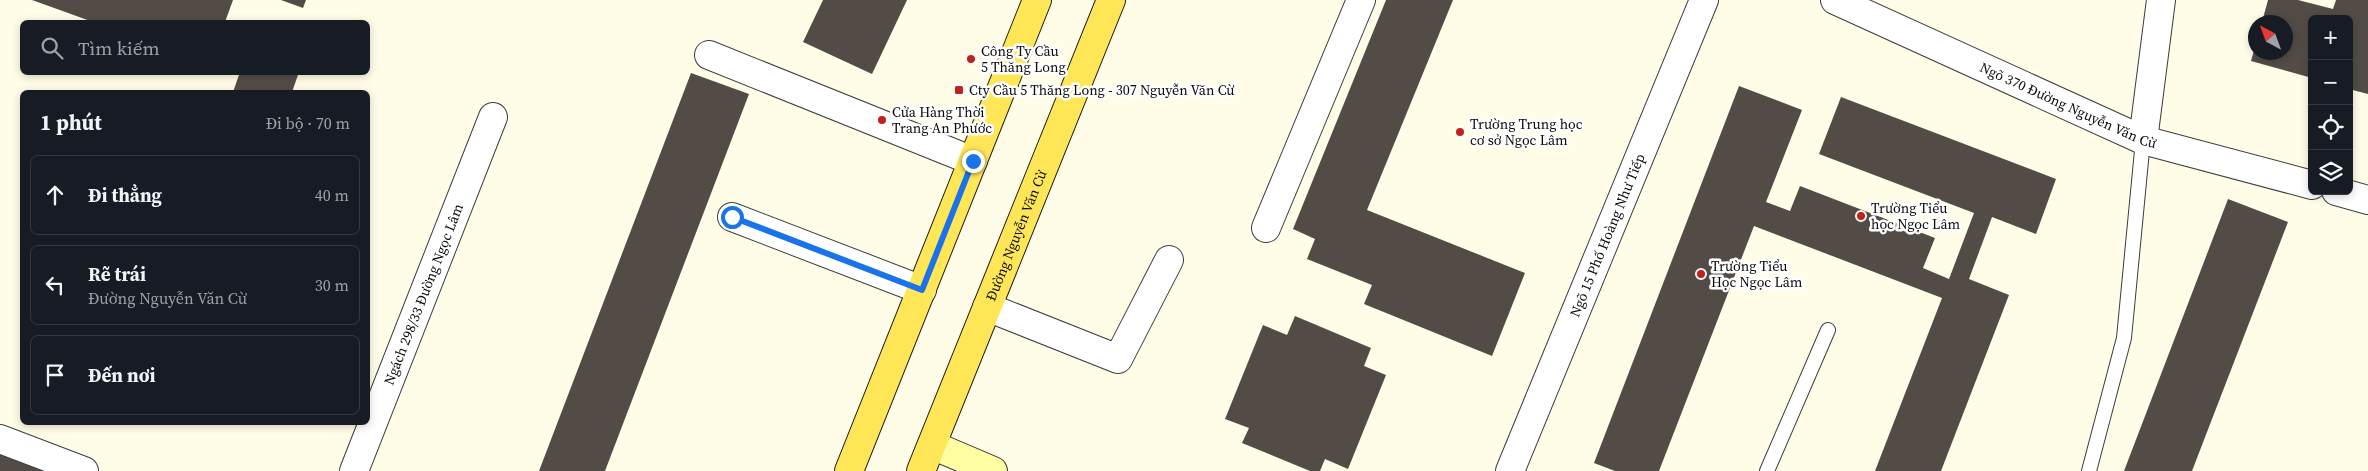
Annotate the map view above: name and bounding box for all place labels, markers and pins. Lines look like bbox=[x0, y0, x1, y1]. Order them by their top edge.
place label: Công Ty Cầu 5 Thăng Long bbox=[981, 41, 1066, 77]
marker: Công Ty Cầu 5 Thăng Long bbox=[965, 53, 977, 65]
place label: Cty Cầu 5 Thăng Long - 307 Nguyễn Văn Cừ bbox=[969, 80, 1234, 100]
marker: Cty Cầu 5 Thăng Long - 307 Nguyễn Văn Cừ bbox=[953, 84, 965, 96]
place label: Cửa Hàng Thời Trang An Phước bbox=[892, 102, 992, 138]
marker: Cửa Hàng Thời Trang An Phước bbox=[876, 114, 888, 126]
place label: Trường Trung học cơ sở Ngọc Lâm bbox=[1470, 114, 1583, 150]
marker: Trường Trung học cơ sở Ngọc Lâm bbox=[1454, 126, 1466, 138]
place label: Trường Tiểu học Ngọc Lâm bbox=[1871, 198, 1960, 234]
marker: Trường Tiểu học Ngọc Lâm bbox=[1855, 210, 1867, 222]
place label: Trường Tiểu Học Ngọc Lâm bbox=[1711, 256, 1803, 292]
marker: Trường Tiểu Học Ngọc Lâm bbox=[1695, 268, 1707, 280]

